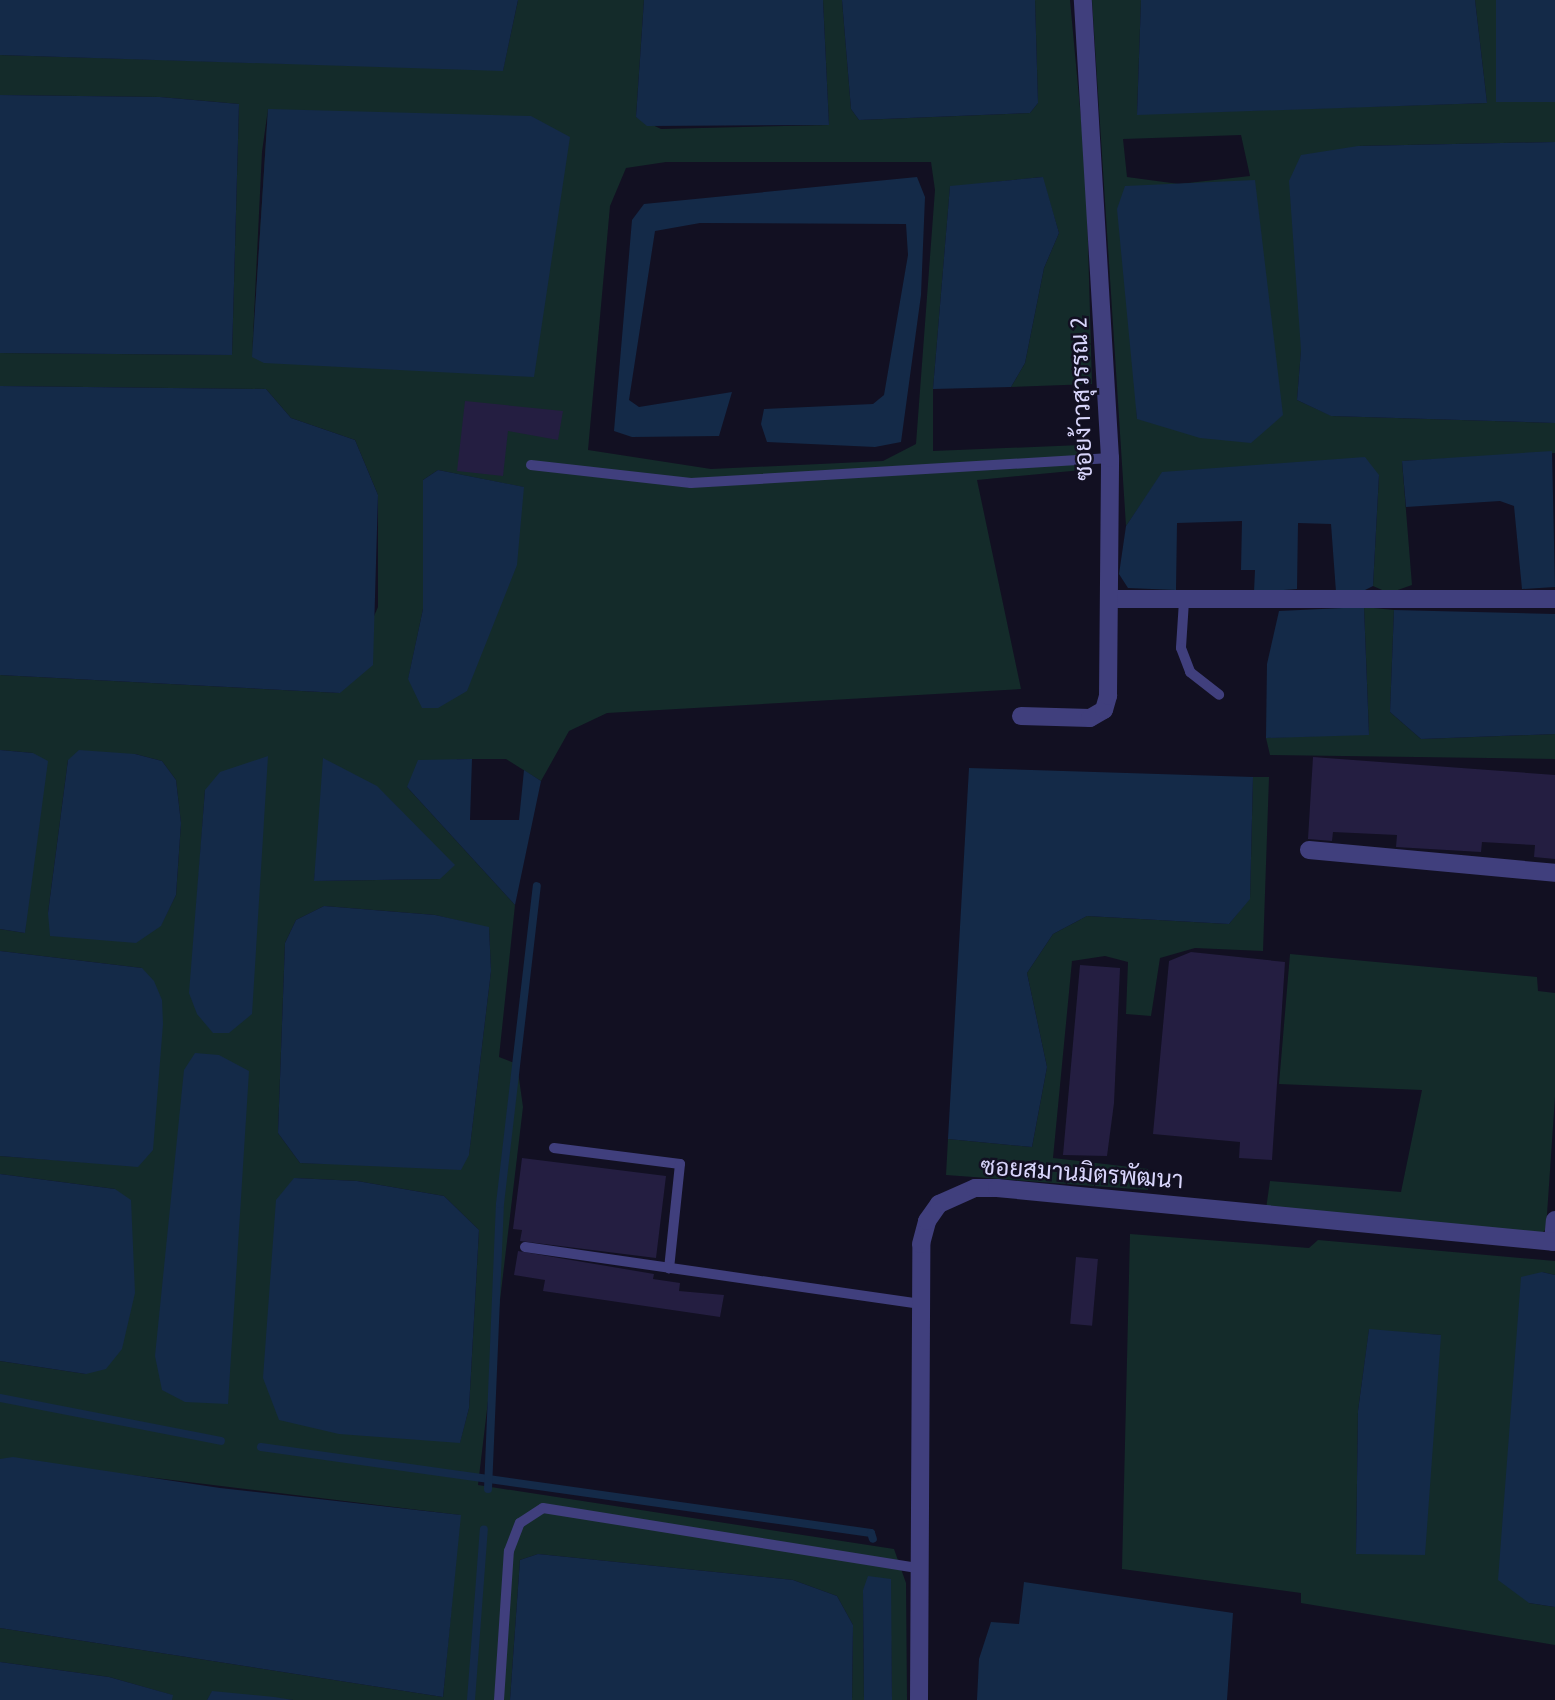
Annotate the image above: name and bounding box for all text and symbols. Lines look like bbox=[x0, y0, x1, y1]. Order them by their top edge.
street label: ซอยง้าวสุวรรณ 2 bbox=[1065, 317, 1099, 481]
street label: ซอยสมานมิตรพัฒนา bbox=[980, 1153, 1184, 1195]

